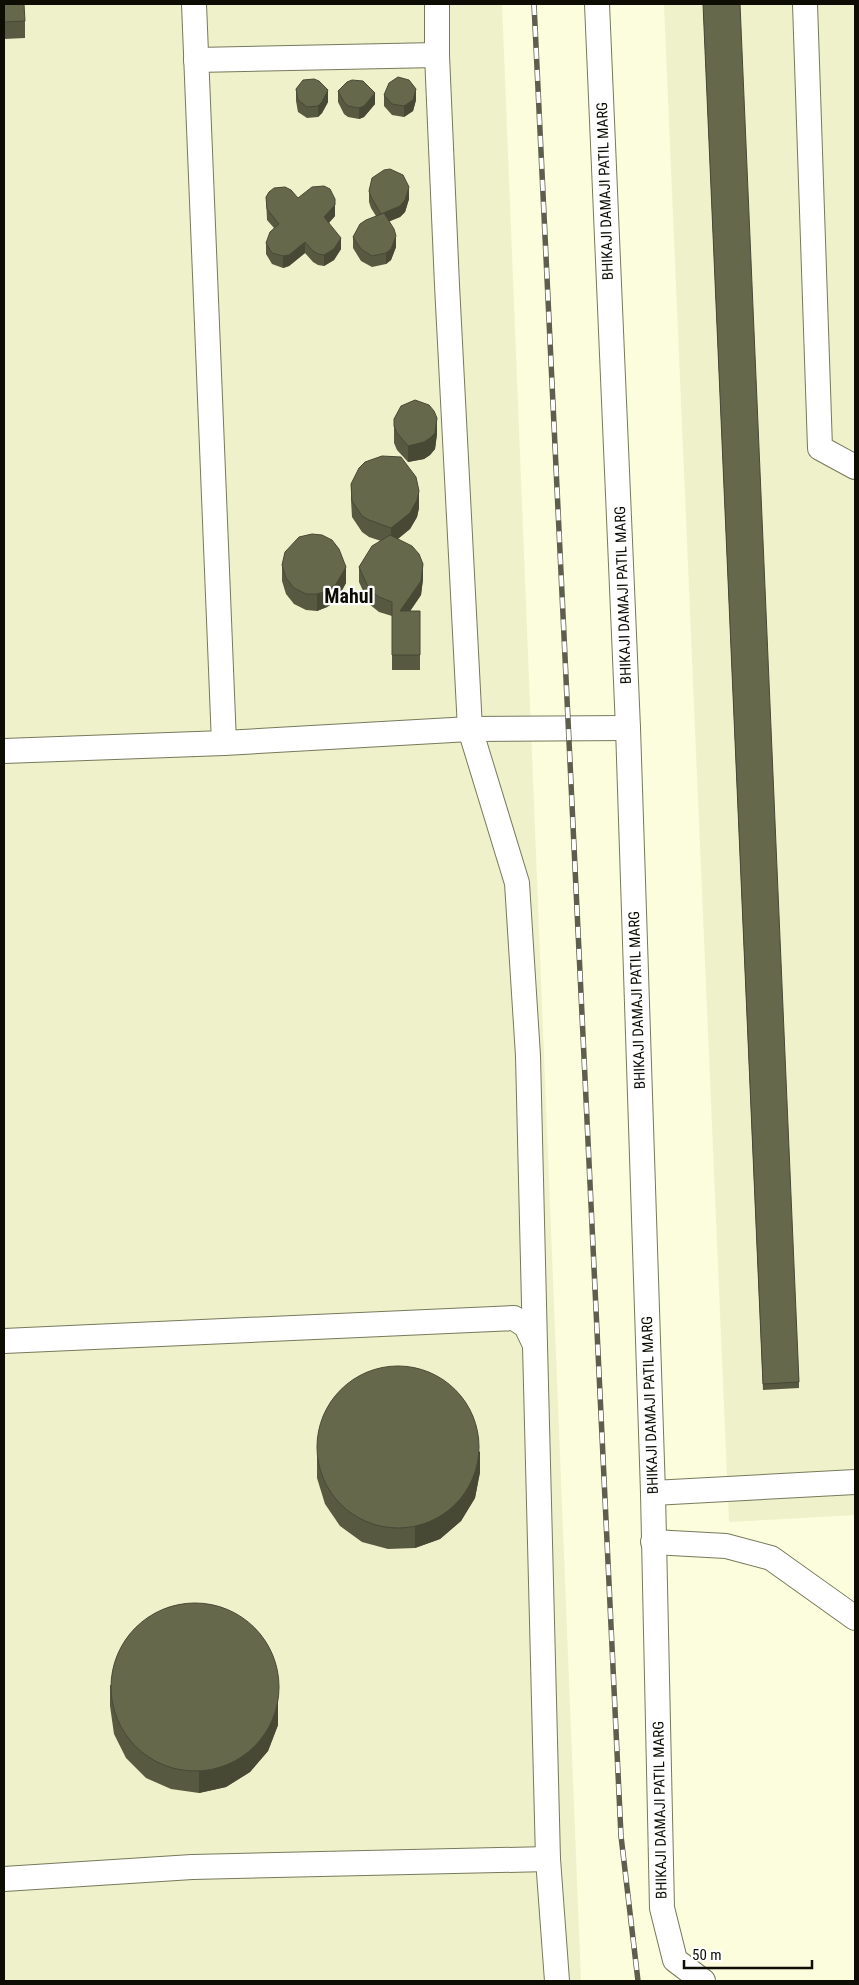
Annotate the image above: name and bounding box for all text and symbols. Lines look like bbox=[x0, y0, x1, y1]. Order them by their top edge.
street label: BHIKAJI DAMAJI PATIL MARG bbox=[593, 102, 617, 280]
street label: BHIKAJI DAMAJI PATIL MARG bbox=[611, 506, 635, 684]
district label: Mahul bbox=[324, 584, 374, 608]
street label: BHIKAJI DAMAJI PATIL MARG bbox=[625, 911, 649, 1089]
street label: BHIKAJI DAMAJI PATIL MARG bbox=[638, 1316, 662, 1494]
street label: BHIKAJI DAMAJI PATIL MARG bbox=[649, 1721, 671, 1899]
scale bar bbox=[684, 1938, 812, 1970]
text: 50 m bbox=[692, 1946, 722, 1964]

